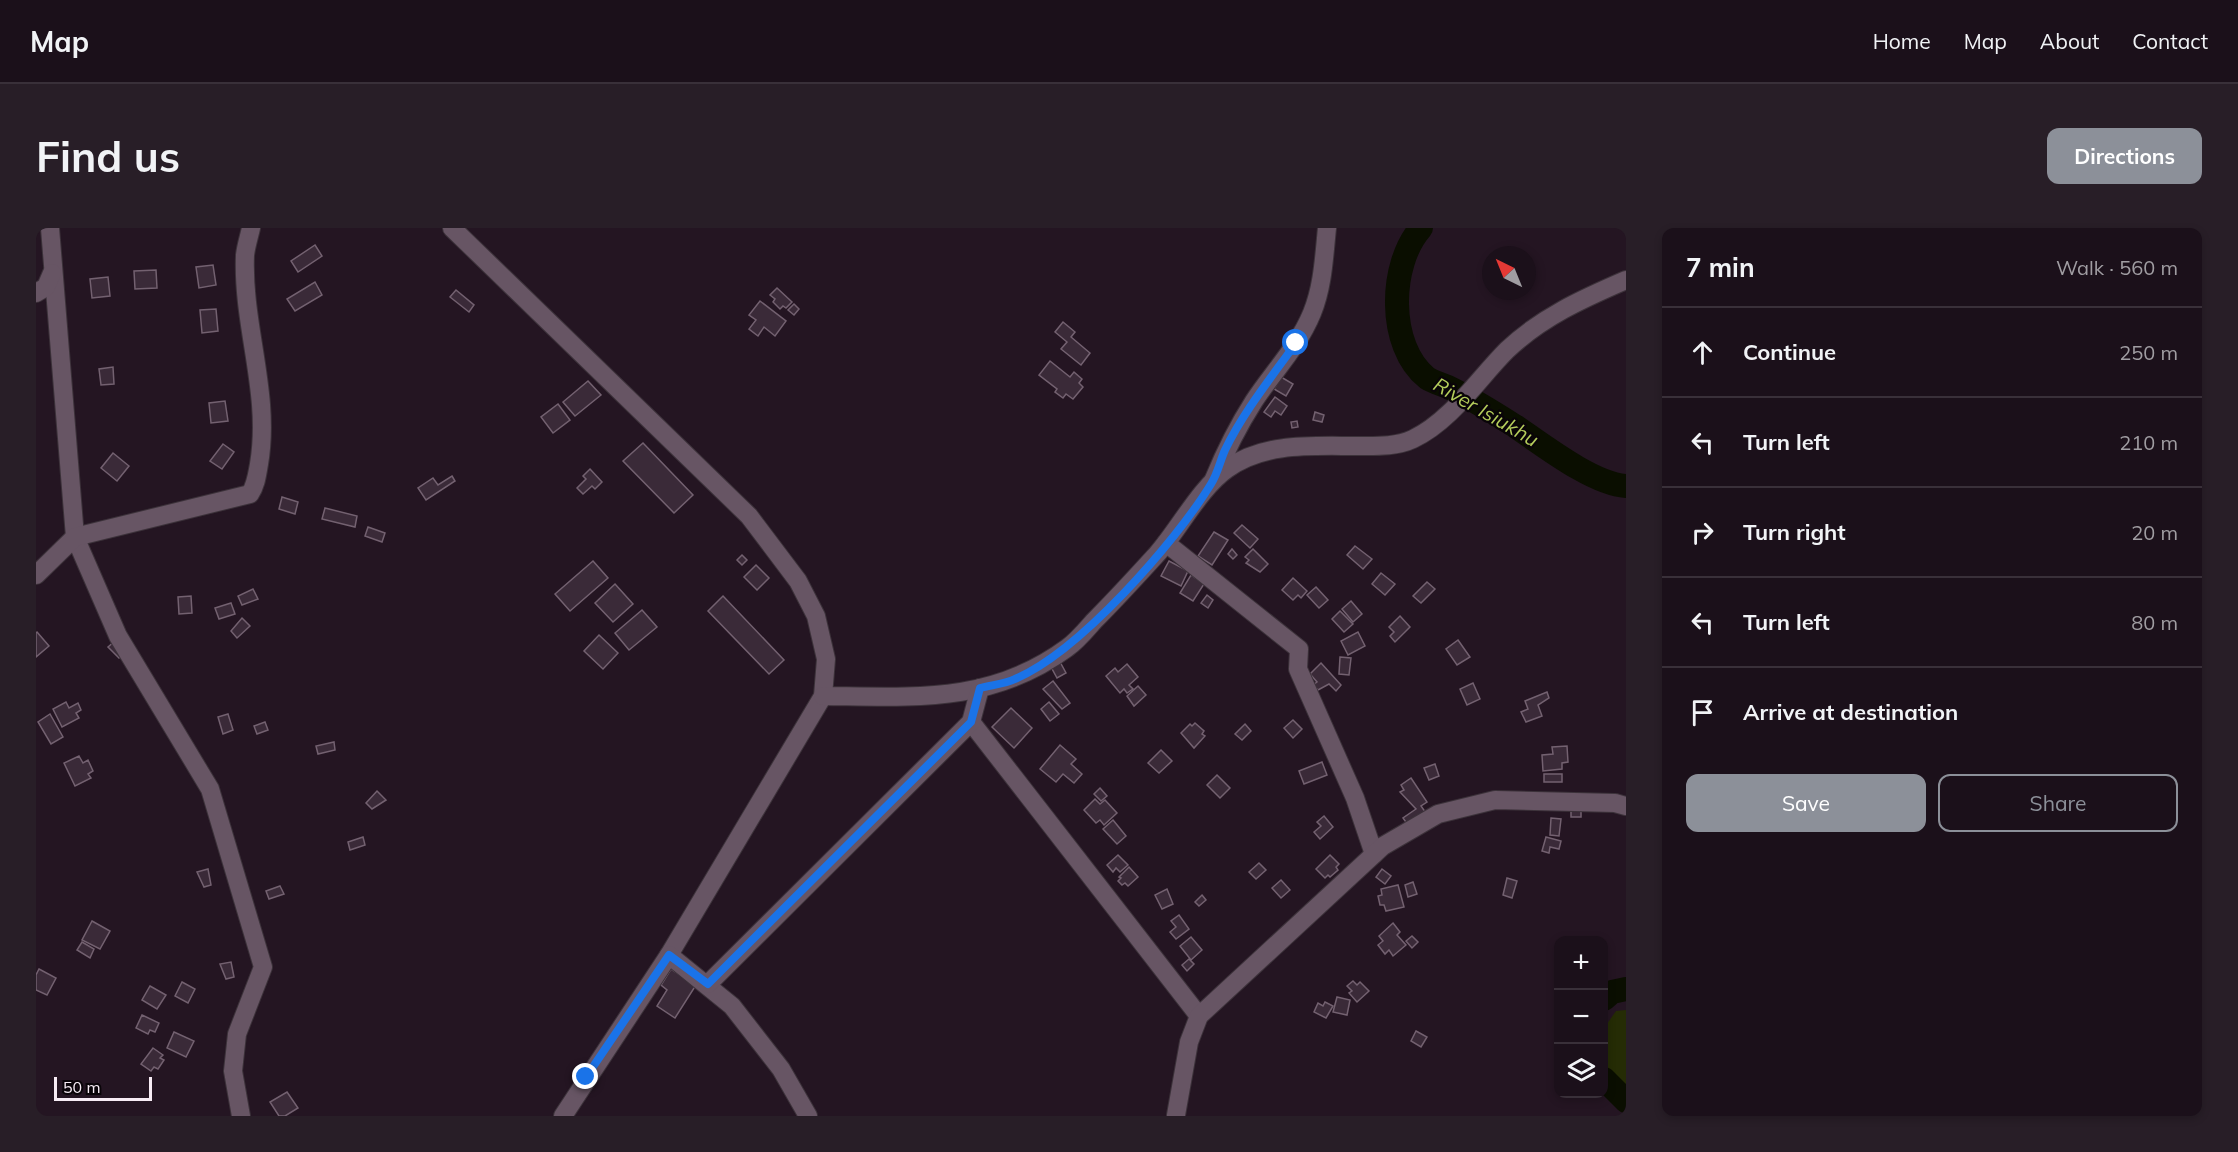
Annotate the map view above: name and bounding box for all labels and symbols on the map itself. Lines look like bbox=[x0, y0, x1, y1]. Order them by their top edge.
north arrow bbox=[1482, 246, 1536, 300]
route start bbox=[1282, 329, 1308, 355]
water label: River Isiukhu bbox=[1429, 371, 1543, 452]
route end bbox=[572, 1063, 598, 1089]
scale bar bbox=[54, 1074, 152, 1102]

